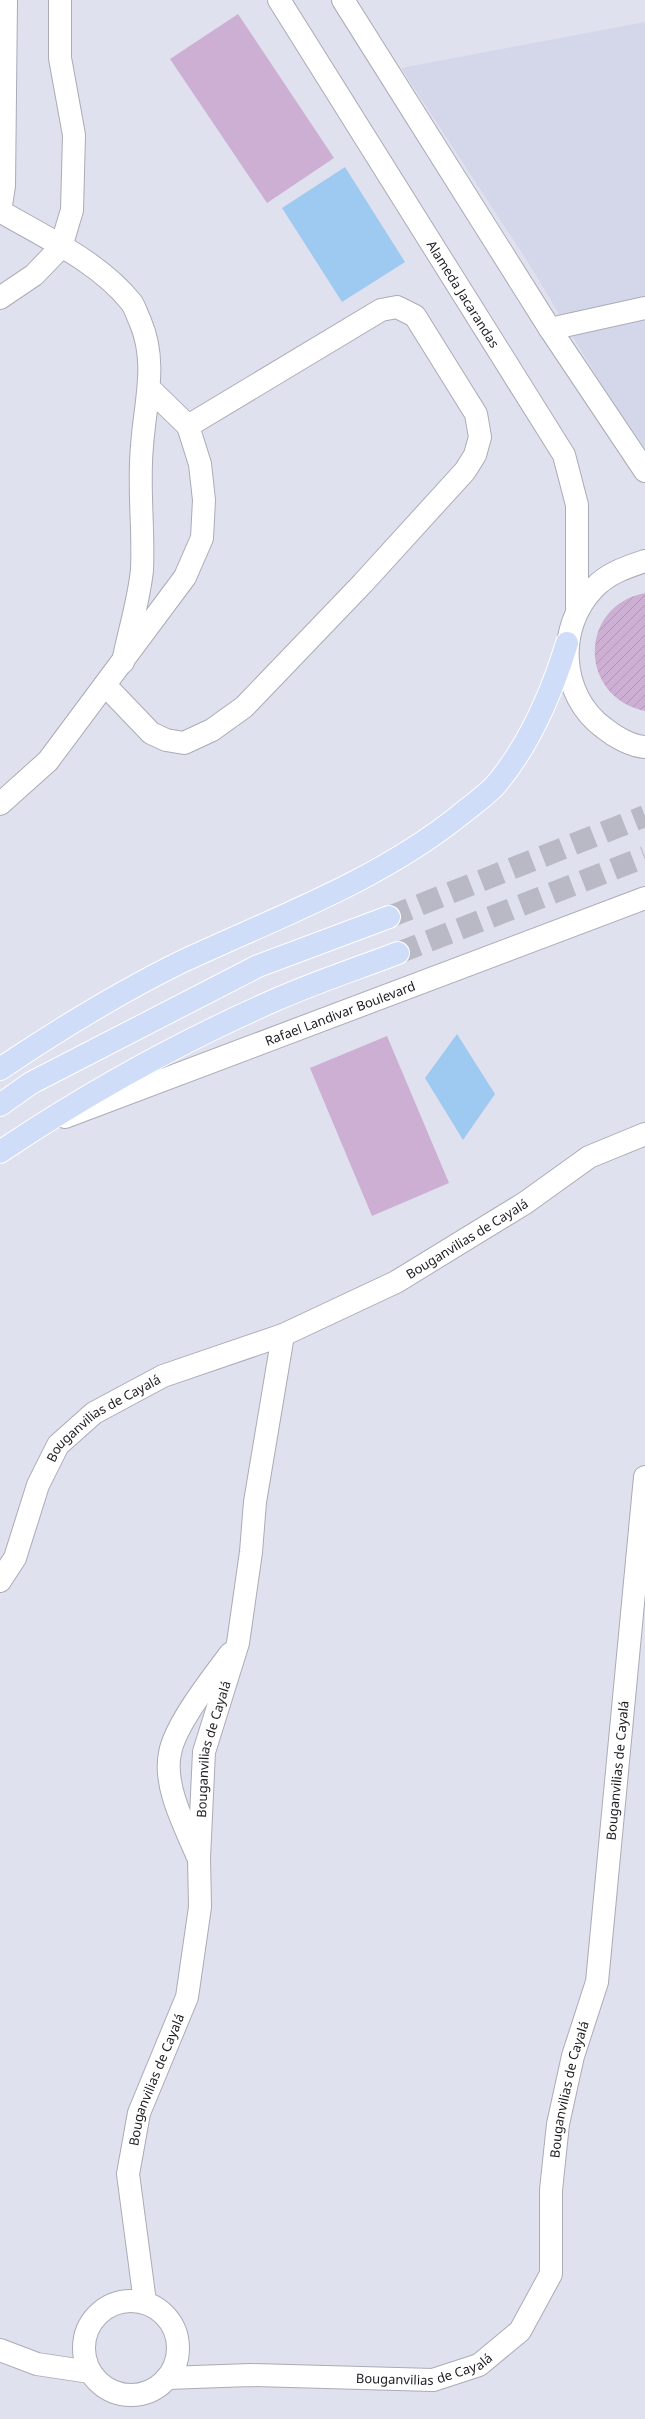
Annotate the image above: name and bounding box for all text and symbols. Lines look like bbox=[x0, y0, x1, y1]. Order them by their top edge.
street label: Alameda Jacarandas bbox=[423, 237, 504, 351]
street label: Rafael Landivar Boulevard bbox=[262, 977, 418, 1050]
street label: Bouganvilias de Cayalá bbox=[402, 1194, 531, 1283]
street label: Bouganvilias de Cayalá bbox=[42, 1370, 164, 1465]
street label: Bouganvilias de Cayalá bbox=[192, 1678, 235, 1818]
street label: Bouganvilias de Cayalá bbox=[602, 1700, 633, 1841]
street label: Bouganvilias de Cayalá bbox=[124, 2011, 188, 2147]
street label: Bouganvilias de Cayalá bbox=[545, 2019, 593, 2159]
street label: Bouganvilias de Cayalá bbox=[356, 2349, 496, 2389]

